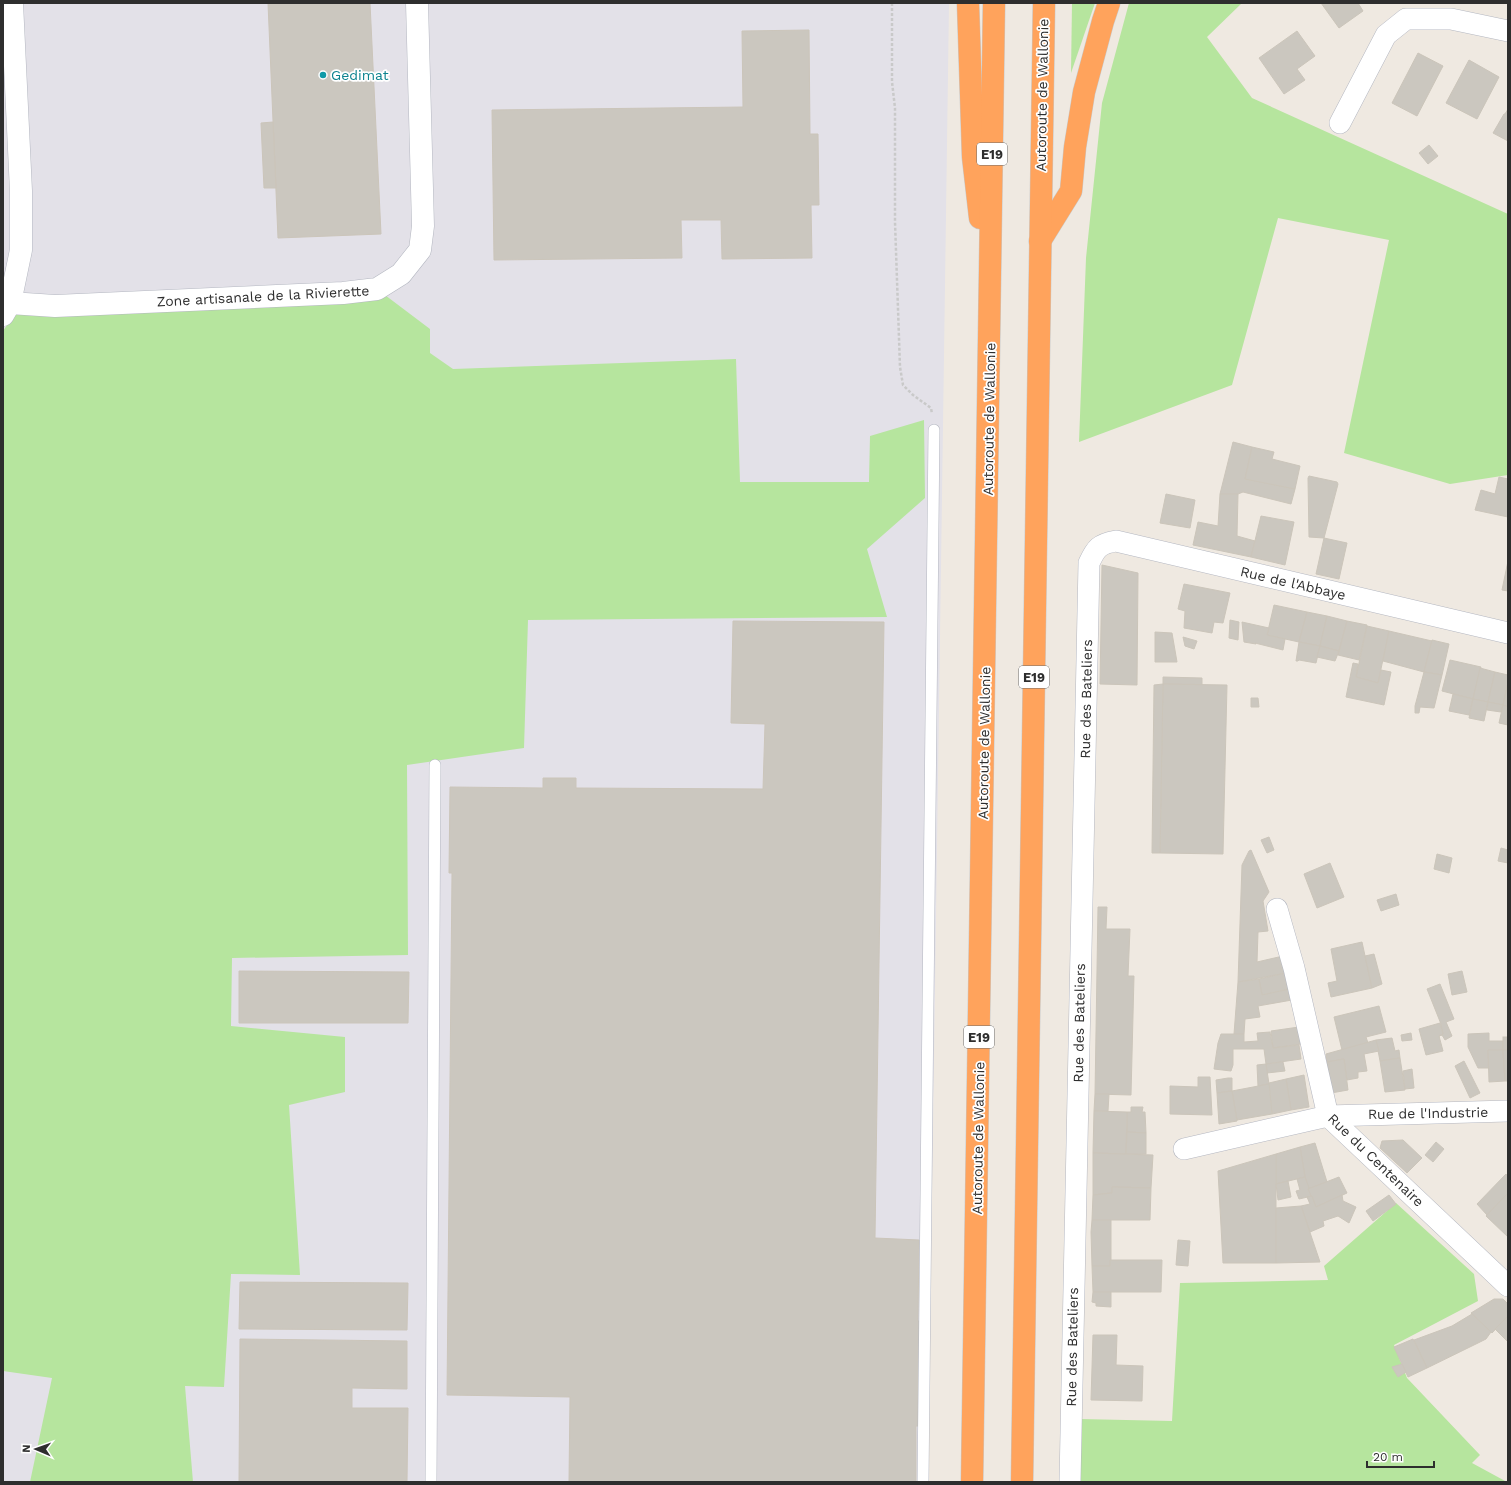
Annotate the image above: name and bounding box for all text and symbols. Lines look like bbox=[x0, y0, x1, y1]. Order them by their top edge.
street label: Autoroute de Wallonie bbox=[1033, 18, 1051, 172]
place label: Gedimat bbox=[331, 67, 389, 83]
marker: Gedimat bbox=[318, 70, 328, 80]
road number: E19 bbox=[977, 143, 1007, 165]
street label: Zone artisanale de la Rivierette bbox=[156, 282, 370, 310]
street label: Autoroute de Wallonie bbox=[980, 342, 998, 496]
street label: Rue de l'Abbaye bbox=[1239, 563, 1347, 603]
street label: Rue des Bateliers bbox=[1077, 639, 1095, 759]
street label: Autoroute de Wallonie bbox=[975, 666, 993, 820]
road number: E19 bbox=[1019, 666, 1049, 688]
street label: Rue des Bateliers bbox=[1070, 963, 1088, 1083]
road number: E19 bbox=[964, 1026, 994, 1048]
street label: Autoroute de Wallonie bbox=[969, 1061, 987, 1215]
street label: Rue de l'Industrie bbox=[1368, 1104, 1488, 1122]
street label: Rue du Centenaire bbox=[1325, 1110, 1427, 1210]
street label: Rue des Bateliers bbox=[1063, 1287, 1081, 1407]
north arrow bbox=[16, 1429, 56, 1469]
scale bar bbox=[1367, 1443, 1434, 1469]
text: N bbox=[20, 1444, 33, 1453]
text: 20 m bbox=[1373, 1450, 1403, 1464]

